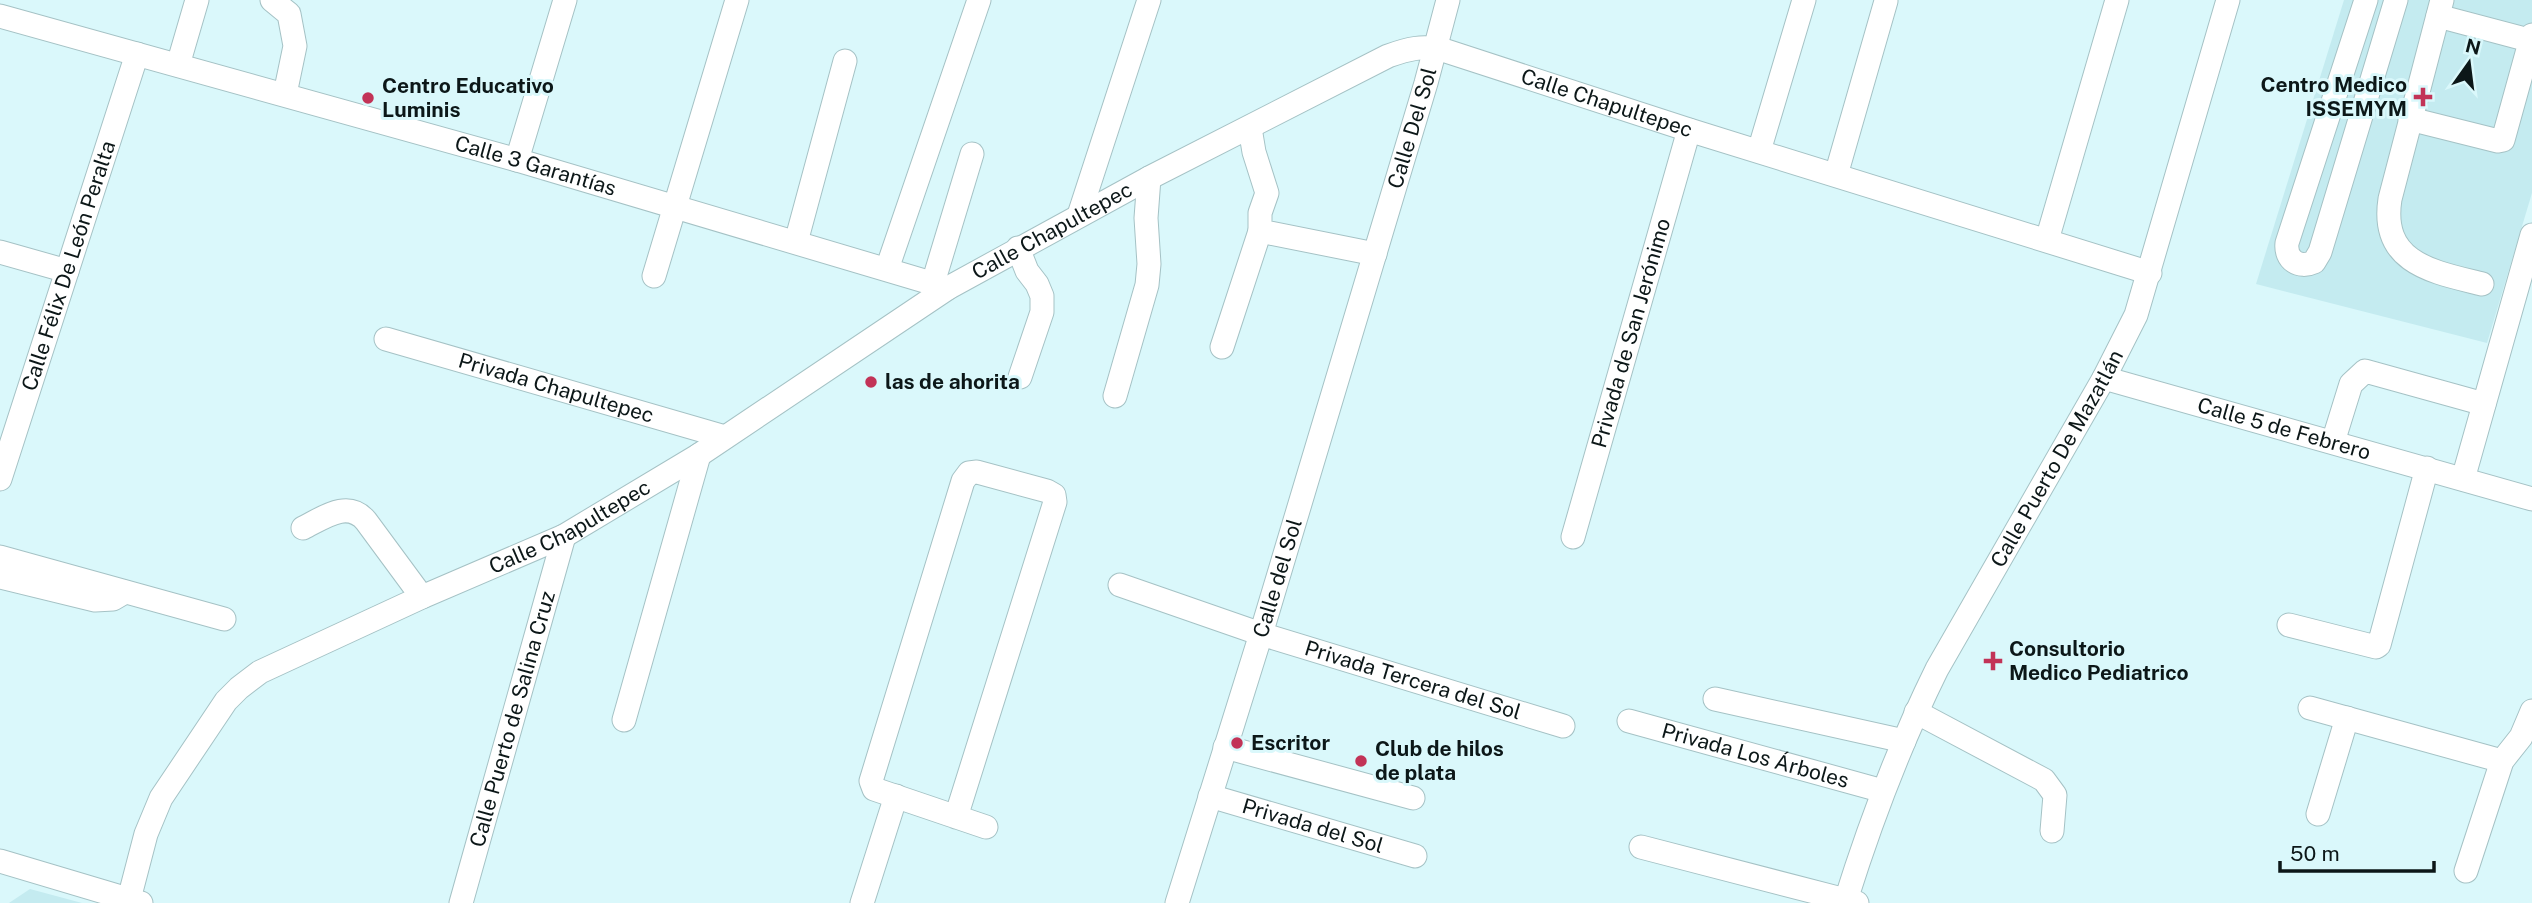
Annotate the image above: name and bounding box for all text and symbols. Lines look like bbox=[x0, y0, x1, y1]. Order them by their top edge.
north arrow bbox=[2434, 28, 2504, 98]
text: N bbox=[2463, 34, 2483, 59]
street label: Calle Chapultepec bbox=[1518, 63, 1696, 142]
street label: Calle Del Sol bbox=[1382, 65, 1442, 191]
place label: Centro Medico ISSEMYM bbox=[2261, 72, 2407, 121]
place label: Centro Educativo Luminis bbox=[382, 73, 554, 122]
marker: Centro Medico ISSEMYM bbox=[2413, 87, 2433, 107]
marker: Centro Educativo Luminis bbox=[360, 90, 376, 106]
street label: Calle 3 Garantías bbox=[452, 130, 619, 201]
street label: Calle Félix De León Peralta bbox=[16, 137, 120, 394]
street label: Calle Chapultepec bbox=[968, 177, 1136, 284]
street label: Privada de San Jerónimo bbox=[1586, 215, 1675, 451]
street label: Calle Puerto De Mazatlán bbox=[1985, 346, 2128, 571]
street label: Privada Chapultepec bbox=[456, 348, 657, 428]
place label: las de ahorita bbox=[885, 369, 1020, 394]
marker: las de ahorita bbox=[863, 374, 879, 390]
street label: Calle 5 de Febrero bbox=[2195, 392, 2374, 465]
street label: Calle Chapultepec bbox=[485, 474, 655, 579]
street label: Calle del Sol bbox=[1248, 516, 1307, 640]
street label: Calle Puerto de Salina Cruz bbox=[464, 588, 560, 850]
street label: Privada Tercera del Sol bbox=[1302, 635, 1524, 724]
place label: Consultorio Medico Pediatrico bbox=[2009, 636, 2189, 685]
marker: Consultorio Medico Pediatrico bbox=[1983, 651, 2003, 671]
street label: Privada Los Árboles bbox=[1659, 718, 1852, 793]
place label: Escritor bbox=[1251, 730, 1330, 755]
marker: Escritor bbox=[1229, 735, 1245, 751]
place label: Club de hilos de plata bbox=[1375, 736, 1504, 785]
marker: Club de hilos de plata bbox=[1353, 753, 1369, 769]
street label: Privada del Sol bbox=[1239, 793, 1386, 858]
scale bar bbox=[2280, 830, 2434, 874]
text: 50 m bbox=[2290, 841, 2340, 866]

